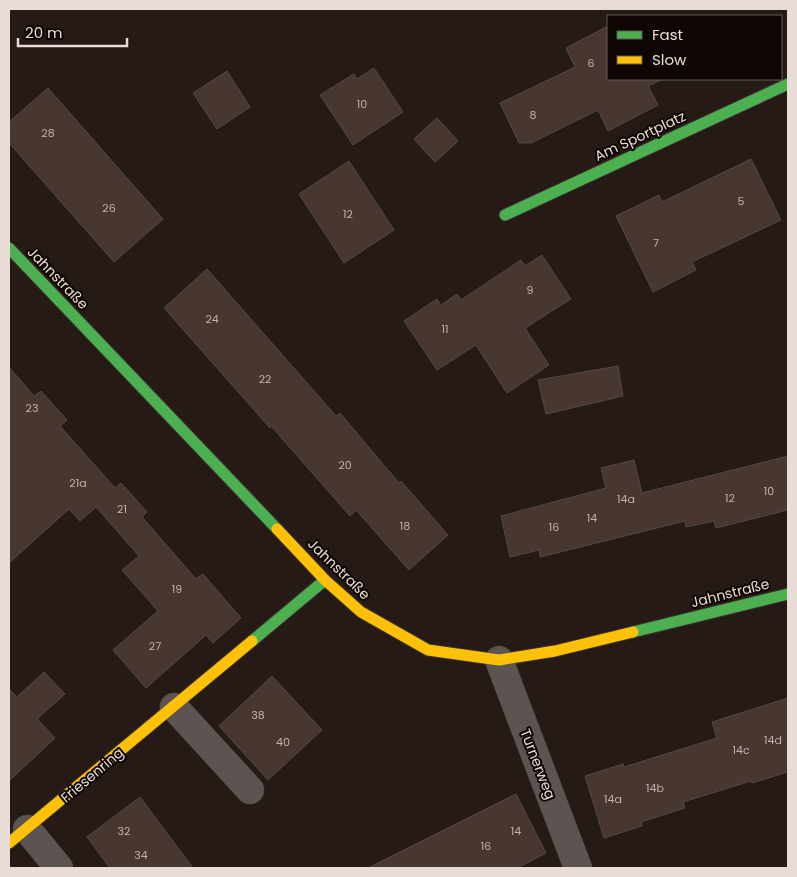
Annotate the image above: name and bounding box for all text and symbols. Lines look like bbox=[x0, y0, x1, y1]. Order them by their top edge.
scale bar bbox=[18, 15, 126, 47]
legend bbox=[607, 15, 782, 80]
text: 20 m bbox=[25, 22, 63, 43]
text: Fast bbox=[652, 24, 683, 45]
text: Slow bbox=[652, 49, 687, 70]
house number: 6 bbox=[588, 55, 595, 71]
house number: 10 bbox=[357, 96, 367, 112]
street label: Am Sportplatz bbox=[591, 106, 689, 166]
house number: 8 bbox=[530, 107, 537, 123]
house number: 28 bbox=[41, 125, 55, 141]
house number: 5 bbox=[738, 193, 745, 209]
house number: 26 bbox=[102, 200, 116, 216]
house number: 12 bbox=[343, 206, 353, 222]
house number: 7 bbox=[653, 235, 659, 251]
street label: Jahnstraße bbox=[23, 242, 93, 314]
house number: 9 bbox=[527, 282, 534, 298]
house number: 24 bbox=[205, 311, 219, 327]
house number: 11 bbox=[441, 321, 449, 337]
house number: 22 bbox=[259, 371, 271, 387]
house number: 23 bbox=[26, 400, 38, 416]
house number: 20 bbox=[338, 457, 352, 473]
house number: 21a bbox=[69, 475, 87, 491]
house number: 10 bbox=[764, 483, 774, 499]
house number: 12 bbox=[725, 490, 735, 506]
house number: 14a bbox=[617, 491, 635, 507]
house number: 21 bbox=[117, 501, 127, 517]
house number: 14 bbox=[587, 510, 597, 526]
house number: 18 bbox=[400, 518, 410, 534]
house number: 16 bbox=[549, 519, 559, 535]
street label: Jahnstraße bbox=[303, 534, 375, 604]
street label: Jahnstraße bbox=[689, 574, 772, 612]
house number: 19 bbox=[172, 581, 182, 597]
house number: 27 bbox=[149, 638, 161, 654]
house number: 38 bbox=[251, 707, 265, 723]
street label: Turnerweg bbox=[515, 726, 561, 802]
house number: 14d bbox=[764, 732, 782, 748]
house number: 40 bbox=[276, 734, 290, 750]
house number: 14c bbox=[732, 742, 750, 758]
street label: Friesenring bbox=[56, 743, 128, 807]
house number: 14b bbox=[646, 780, 664, 796]
house number: 14a bbox=[604, 791, 622, 807]
house number: 32 bbox=[118, 823, 130, 839]
house number: 14 bbox=[511, 823, 521, 839]
house number: 16 bbox=[481, 838, 491, 854]
house number: 34 bbox=[134, 847, 148, 863]

